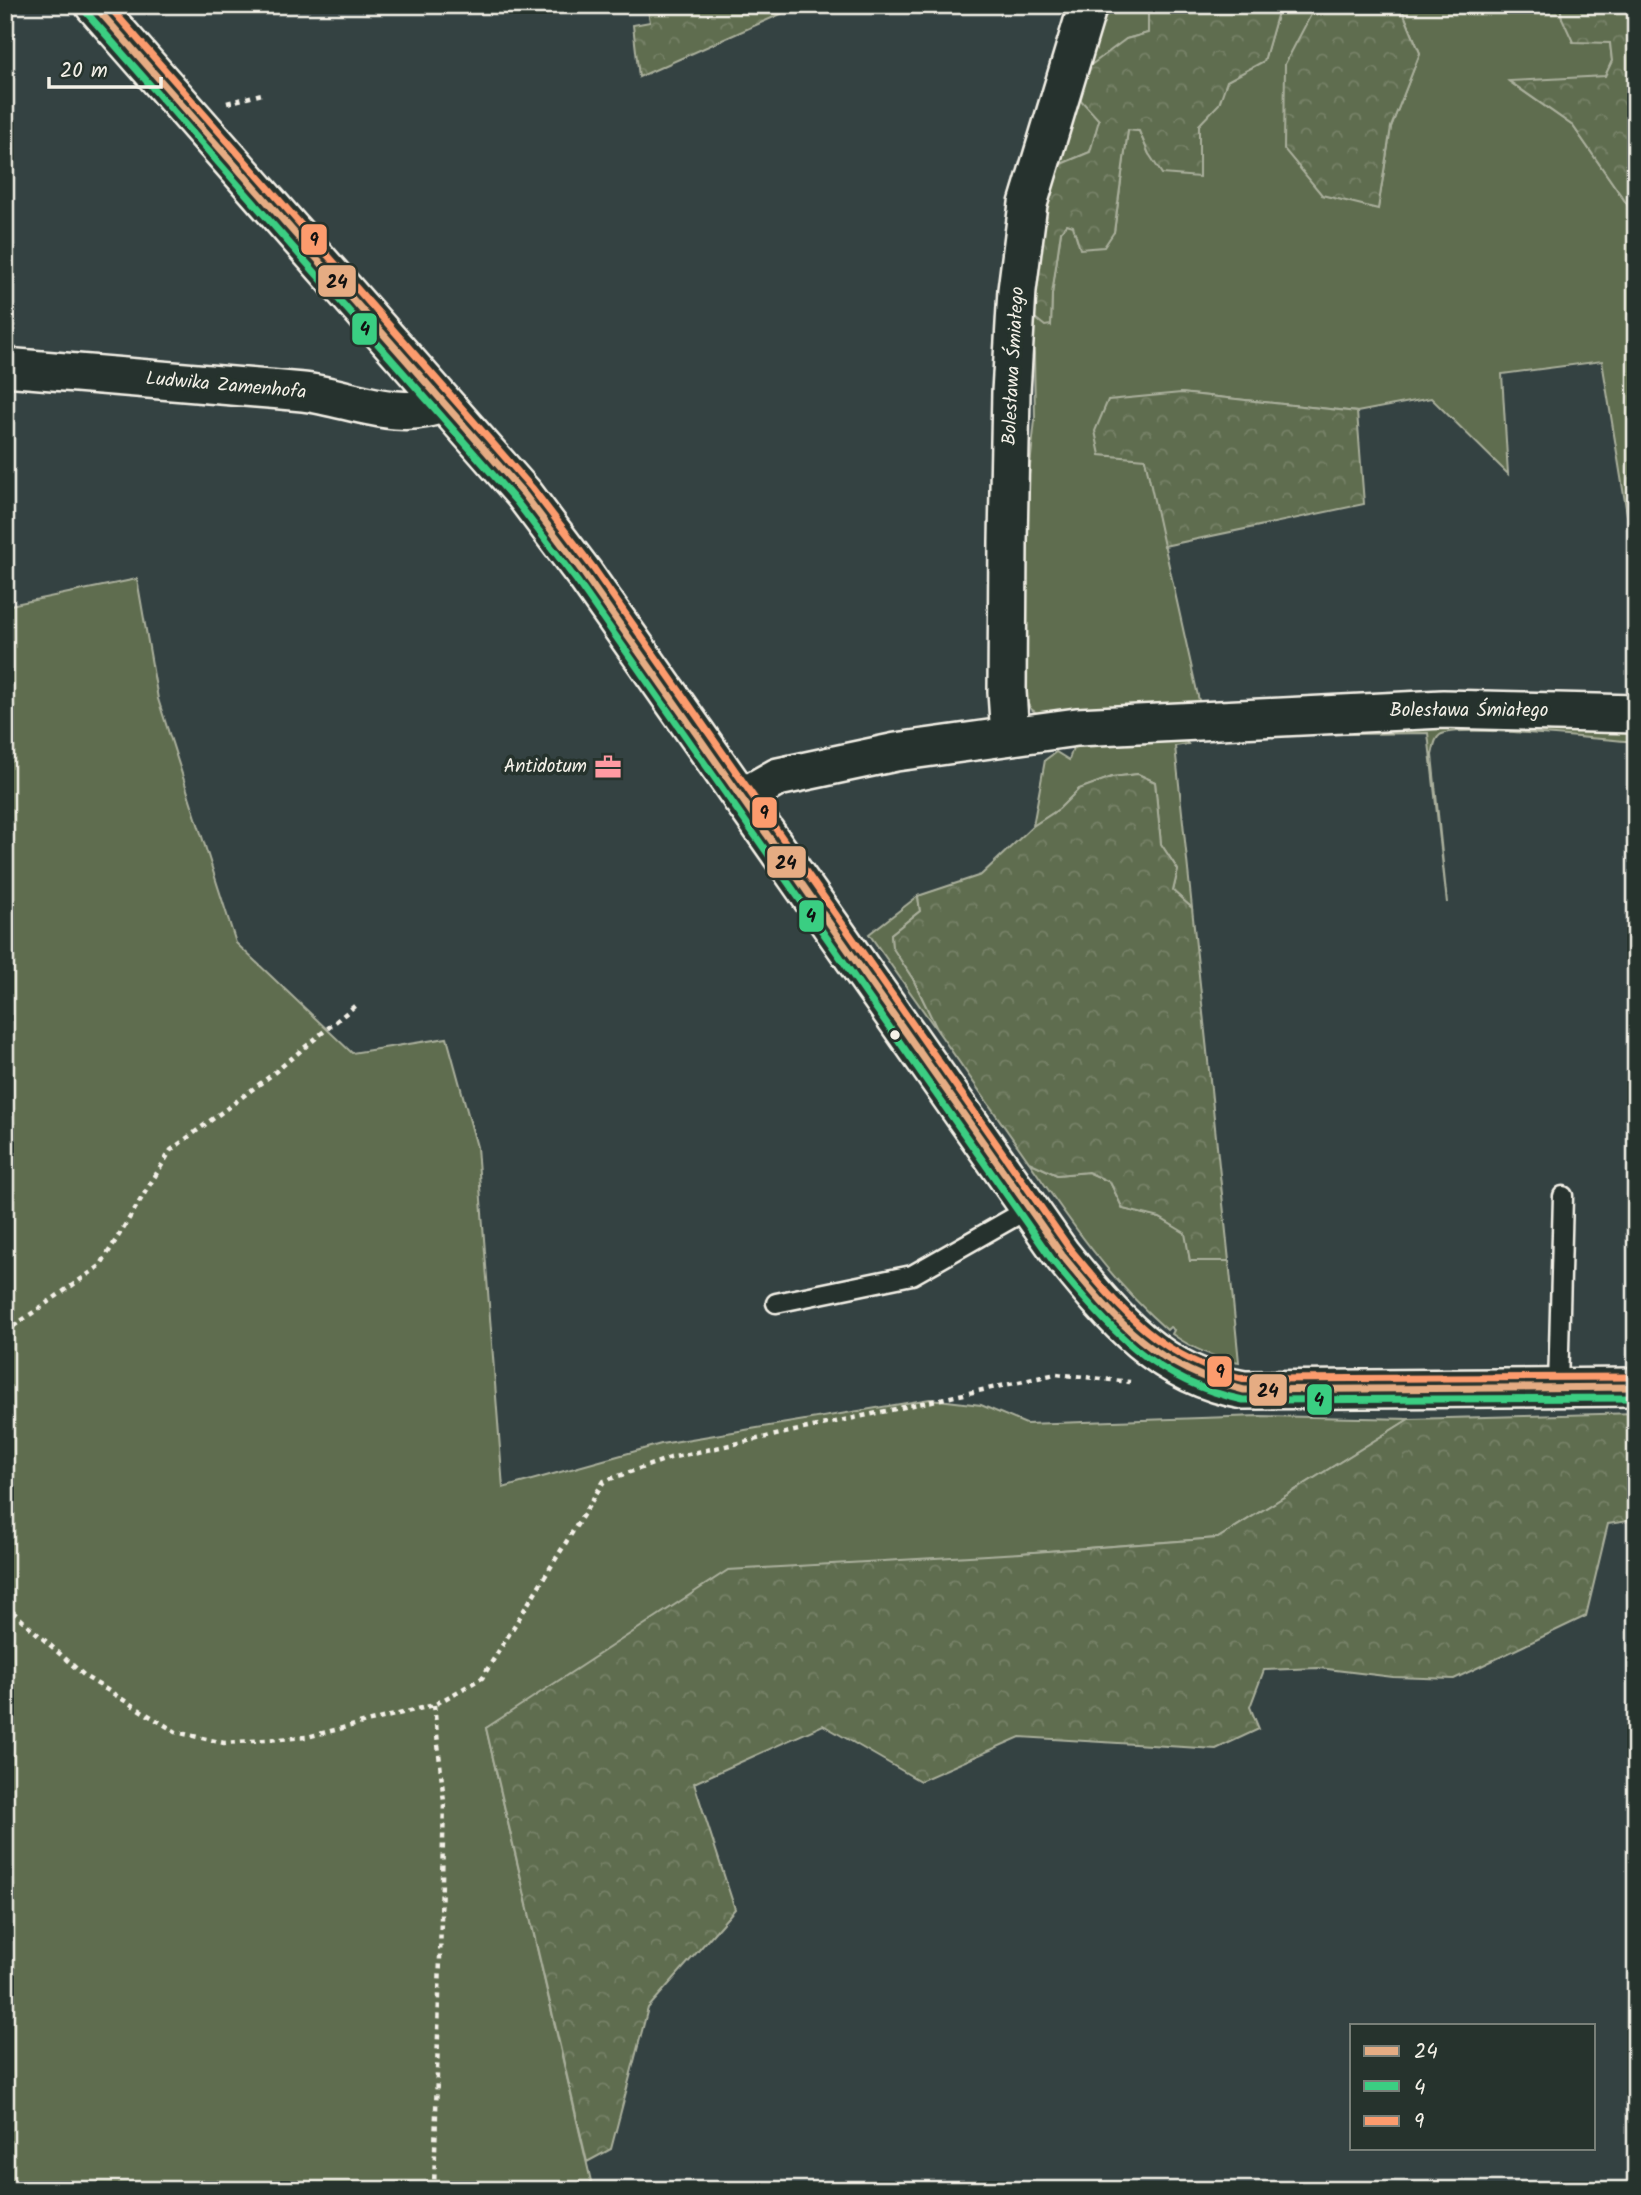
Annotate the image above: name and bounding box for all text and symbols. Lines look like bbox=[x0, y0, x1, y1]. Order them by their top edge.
scale bar bbox=[49, 46, 161, 90]
text: 20 m bbox=[60, 55, 108, 88]
line badge: 9 bbox=[300, 223, 328, 256]
text: 9 bbox=[309, 226, 319, 256]
line badge: 24 bbox=[317, 264, 357, 298]
text: 24 bbox=[326, 268, 348, 298]
street label: Bolesława Śmiałego bbox=[995, 286, 1033, 446]
line badge: 4 bbox=[351, 312, 378, 346]
text: 4 bbox=[360, 315, 371, 345]
street label: Ludwika Zamenhofa bbox=[144, 364, 308, 408]
street label: Bolesława Śmiałego bbox=[1390, 696, 1548, 726]
place label: Antidotum bbox=[504, 752, 587, 782]
office icon: Antidotum bbox=[593, 752, 623, 782]
line badge: 9 bbox=[751, 796, 778, 829]
text: 9 bbox=[759, 799, 769, 829]
line badge: 24 bbox=[766, 845, 807, 879]
text: 24 bbox=[775, 849, 797, 879]
line badge: 4 bbox=[798, 899, 825, 933]
text: 4 bbox=[806, 902, 817, 932]
unlabelled marker bbox=[888, 1028, 902, 1042]
line badge: 9 bbox=[1206, 1355, 1233, 1388]
text: 9 bbox=[1215, 1358, 1225, 1388]
line badge: 24 bbox=[1248, 1373, 1288, 1407]
text: 24 bbox=[1257, 1377, 1279, 1407]
line badge: 4 bbox=[1306, 1383, 1333, 1416]
text: 4 bbox=[1314, 1386, 1325, 1416]
legend bbox=[1350, 2024, 1596, 2150]
text: 24 bbox=[1414, 2036, 1438, 2069]
text: 4 bbox=[1414, 2072, 1426, 2105]
text: 9 bbox=[1414, 2106, 1424, 2139]

